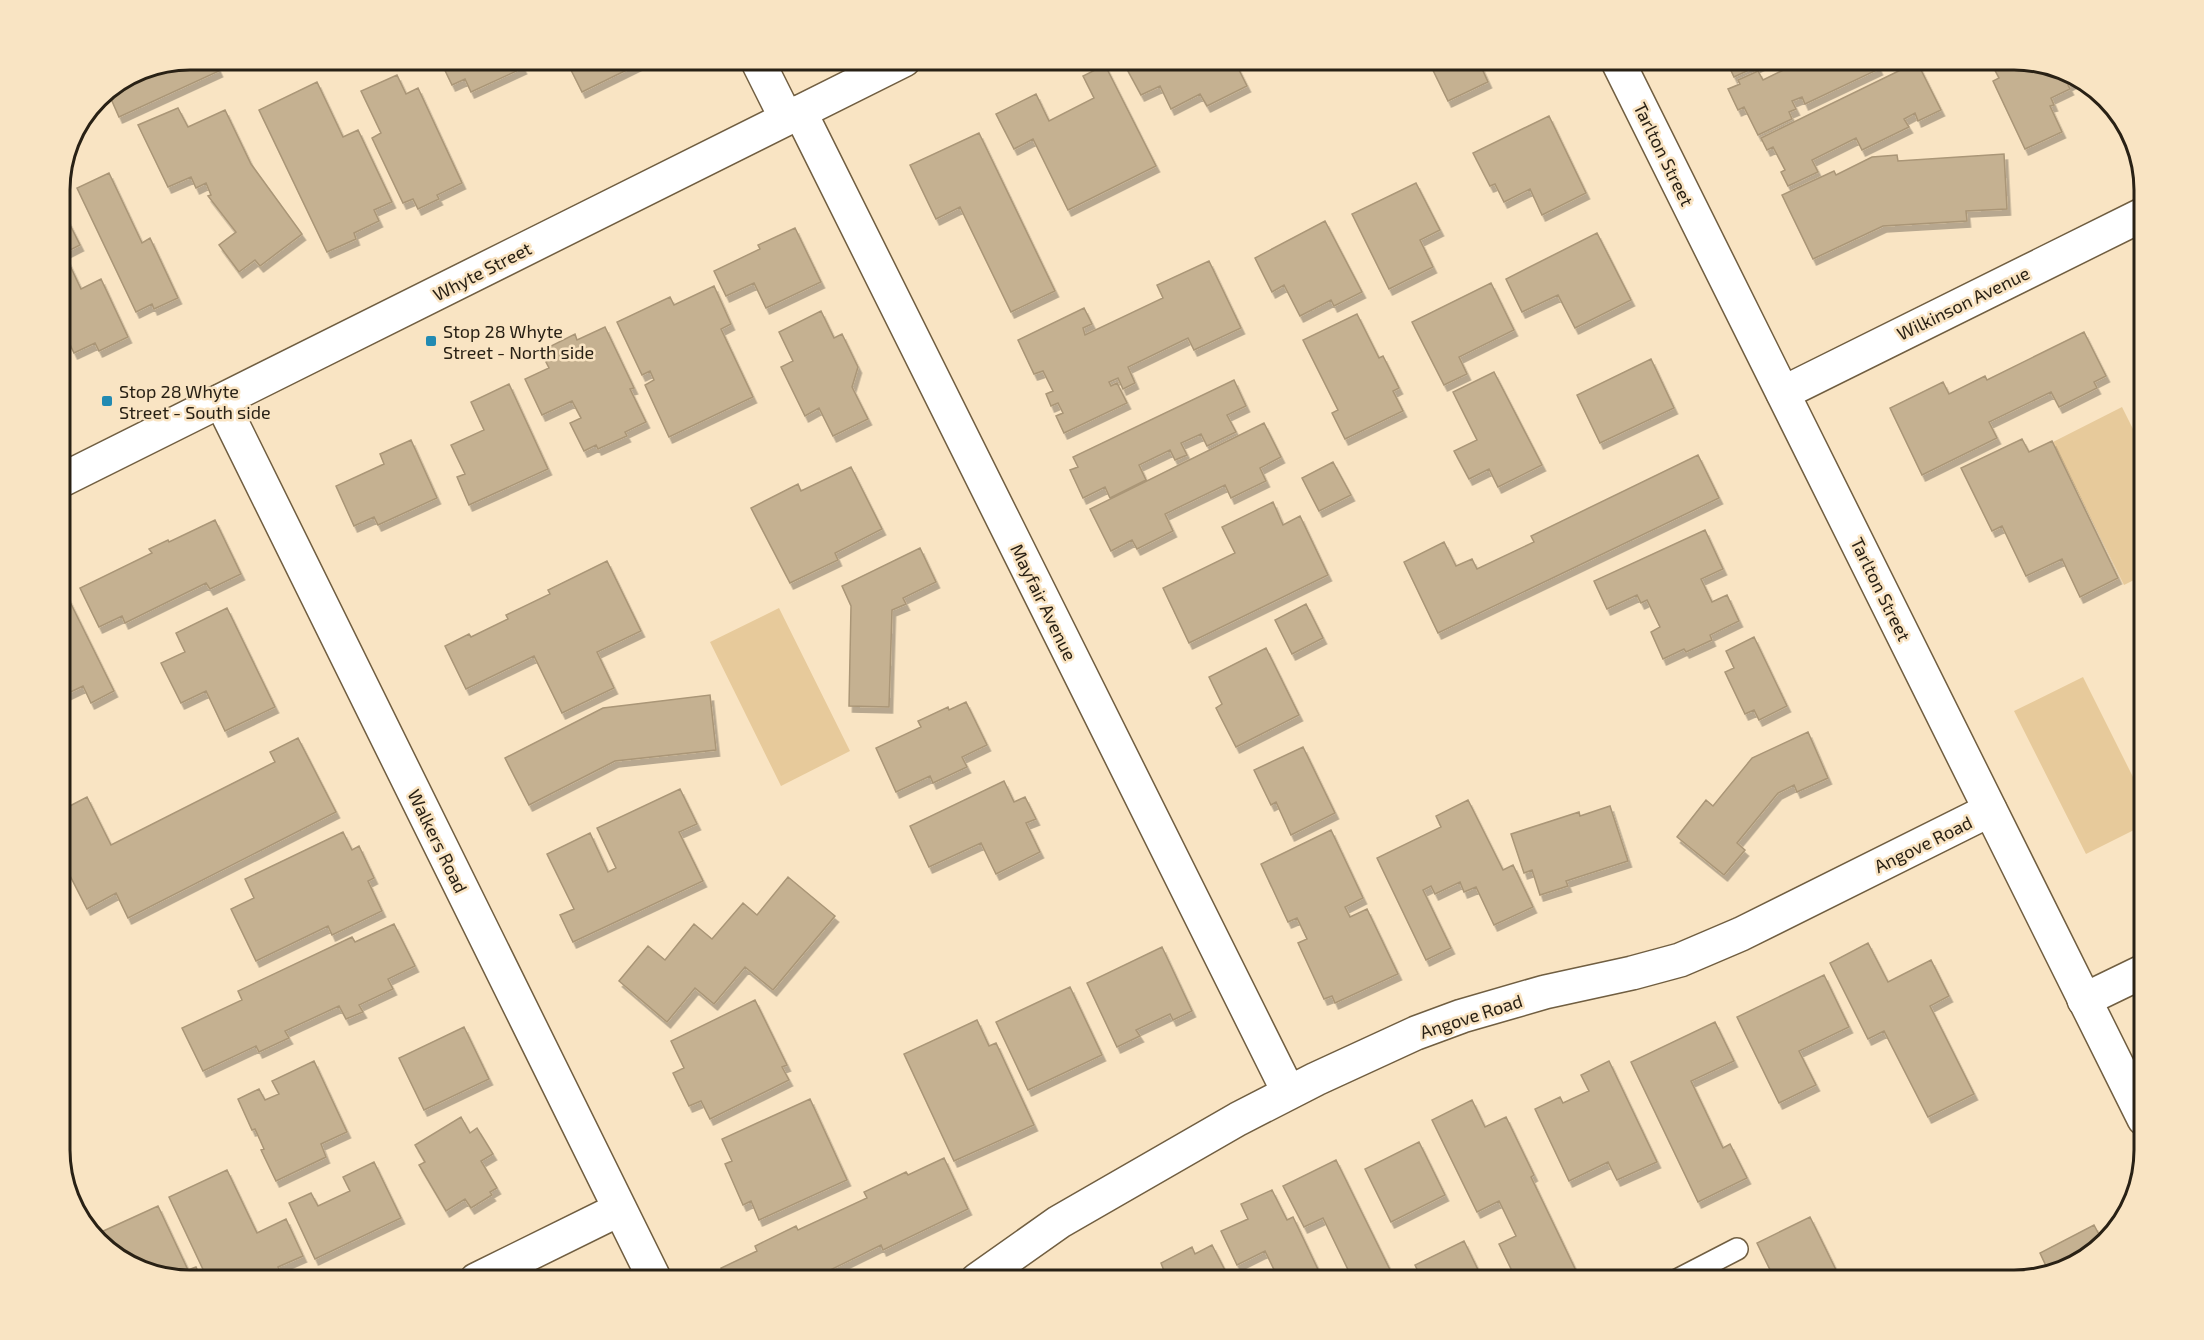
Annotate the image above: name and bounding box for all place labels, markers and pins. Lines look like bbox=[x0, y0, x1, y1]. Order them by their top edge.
place label: Stop 28 Whyte Street - North side bbox=[443, 320, 594, 363]
marker: Stop 28 Whyte Street - North side bbox=[424, 334, 438, 348]
place label: Stop 28 Whyte Street - South side bbox=[119, 380, 271, 423]
marker: Stop 28 Whyte Street - South side bbox=[100, 394, 114, 408]

